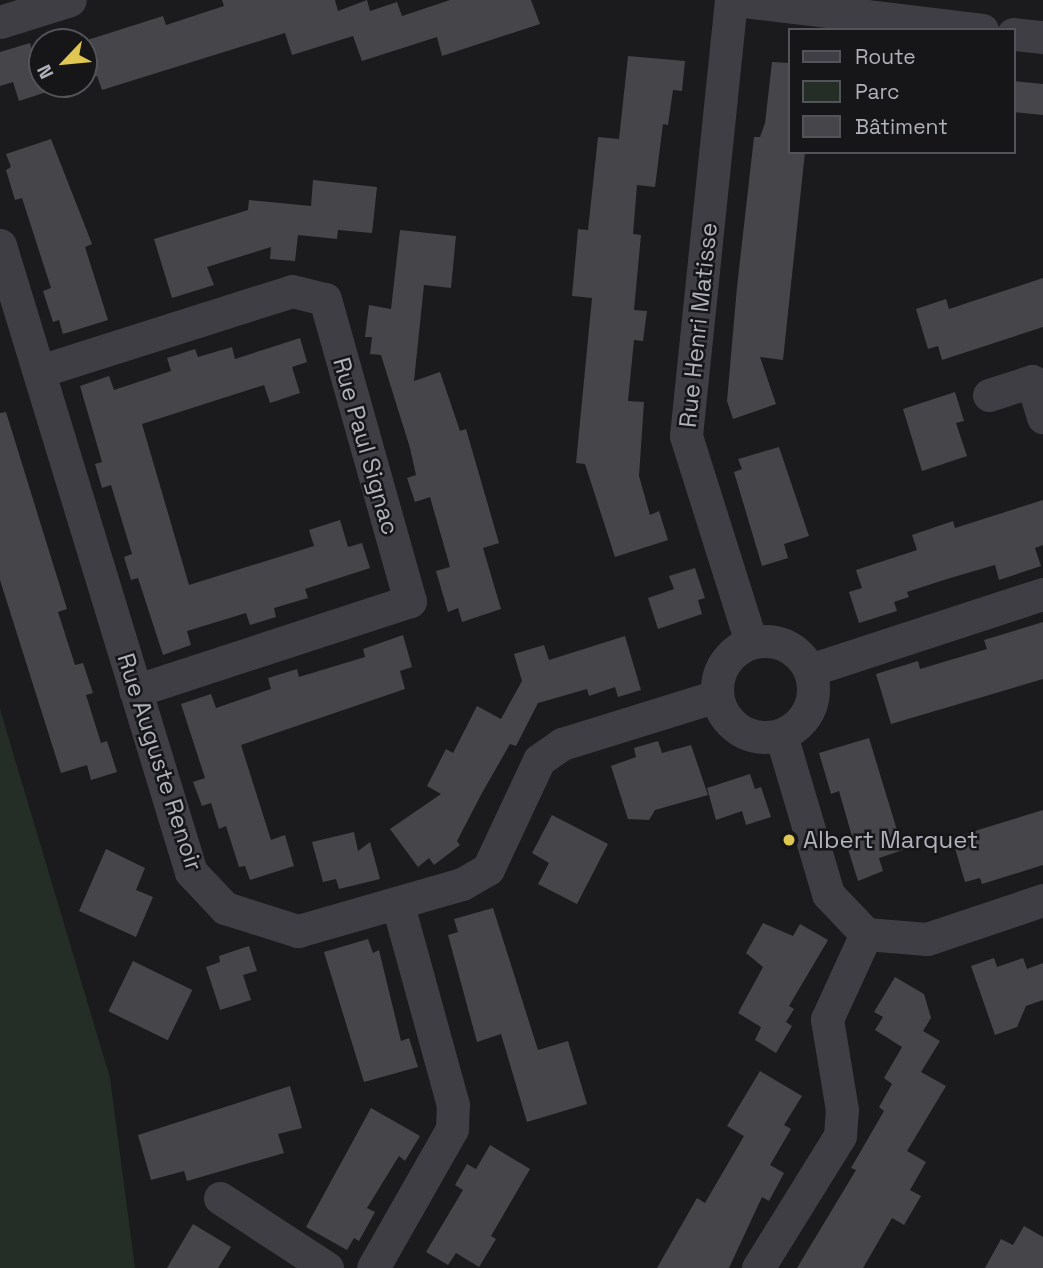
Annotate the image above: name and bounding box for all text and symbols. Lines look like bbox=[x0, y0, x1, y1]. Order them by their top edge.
north arrow bbox=[28, 28, 98, 98]
legend bbox=[788, 28, 1015, 154]
text: Route bbox=[855, 43, 916, 70]
text: N bbox=[31, 60, 60, 83]
text: Parc bbox=[855, 78, 900, 105]
text: Bâtiment bbox=[855, 113, 948, 140]
street label: Rue Henri Matisse bbox=[673, 221, 723, 429]
street label: Rue Paul Signac bbox=[327, 354, 405, 538]
street label: Rue Auguste Renoir bbox=[111, 649, 209, 875]
place label: Albert Marquet bbox=[803, 826, 978, 854]
marker: Albert Marquet bbox=[781, 832, 797, 848]

